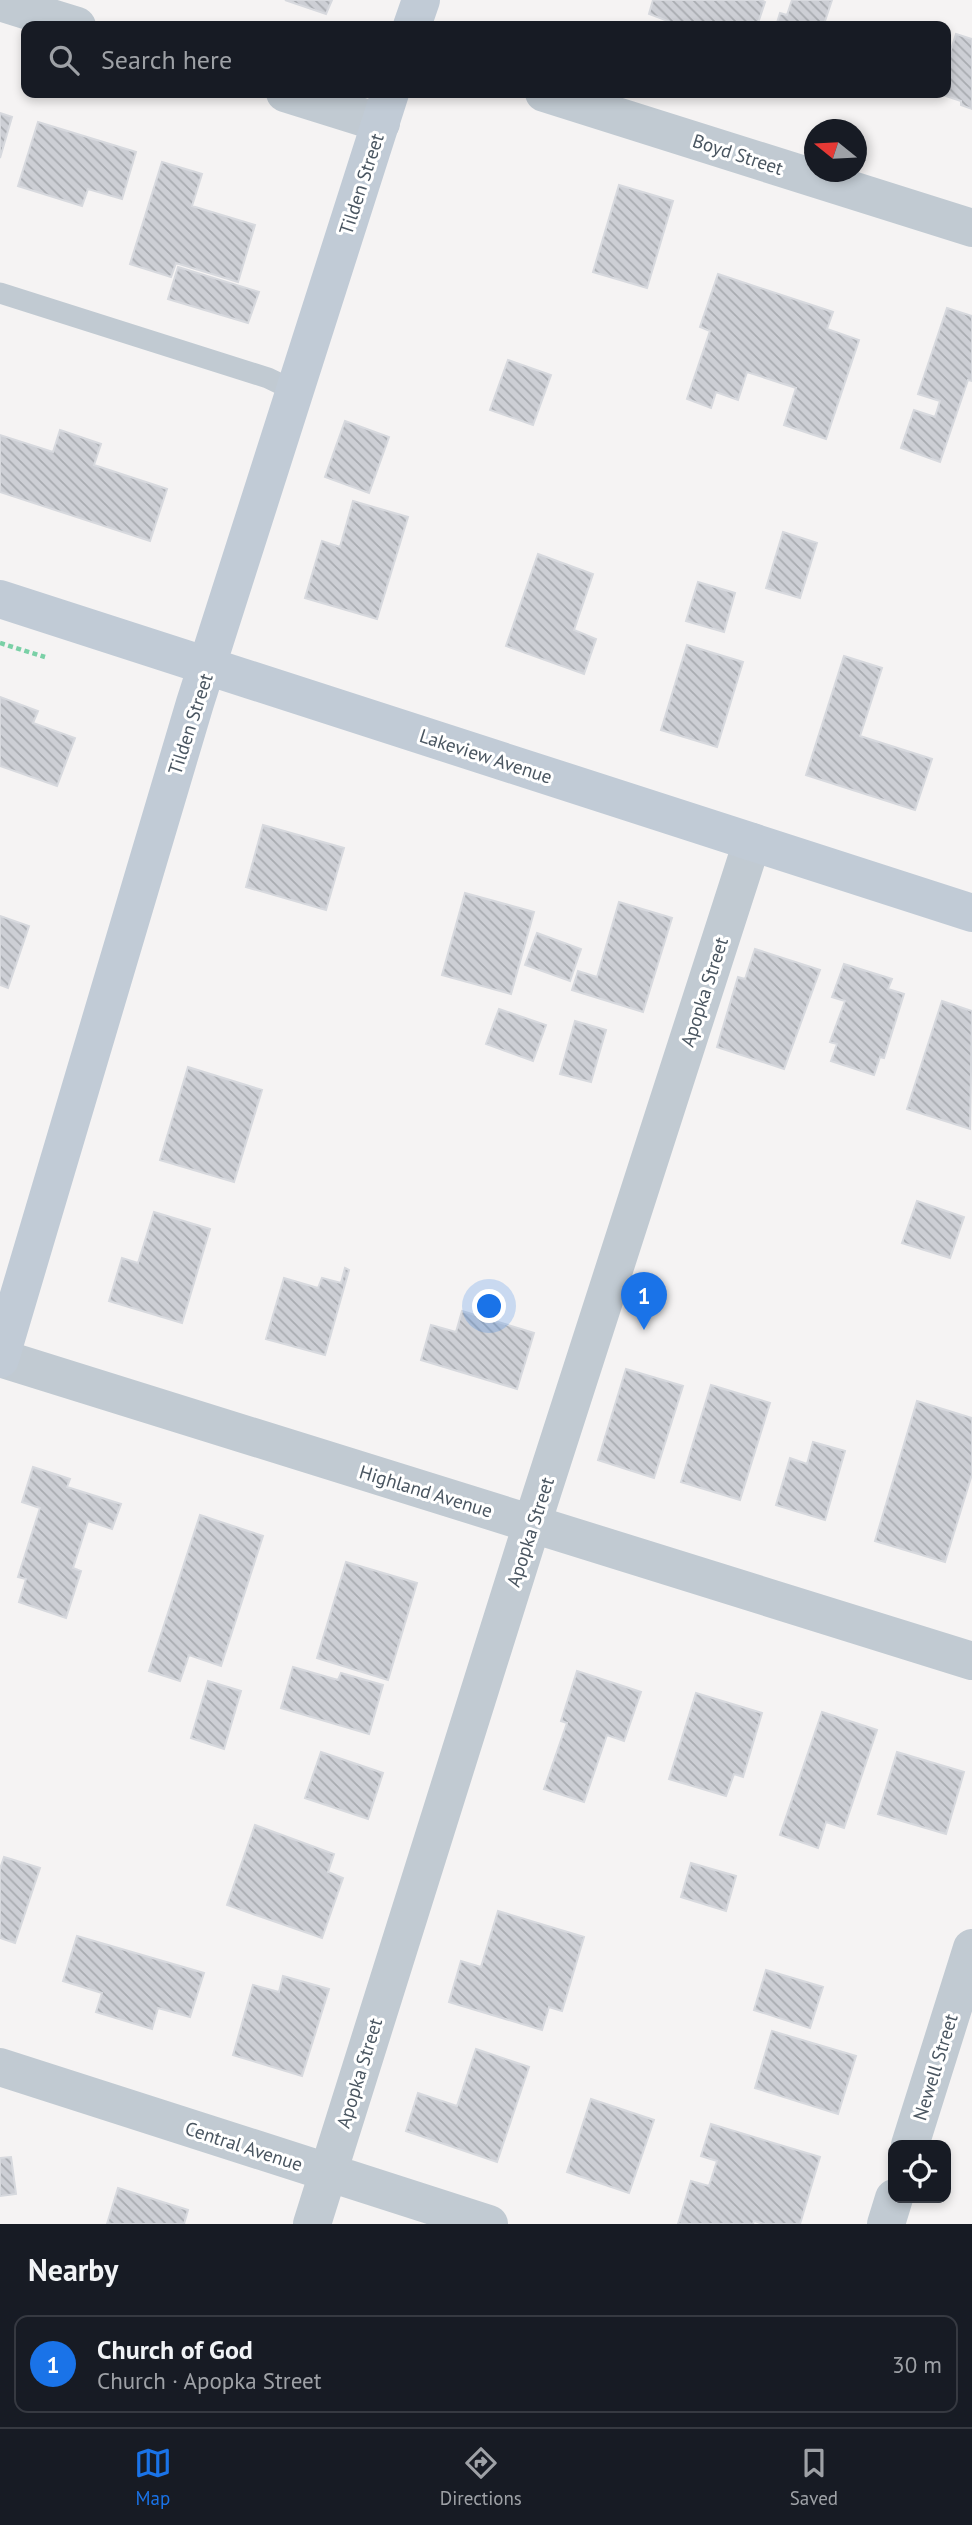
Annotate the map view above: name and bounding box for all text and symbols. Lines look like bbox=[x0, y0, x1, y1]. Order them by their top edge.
search box bbox=[21, 21, 951, 98]
icon: search bbox=[45, 41, 83, 79]
text: Search here bbox=[101, 43, 232, 76]
north arrow bbox=[804, 119, 867, 182]
street label: Boyd Street bbox=[690, 128, 787, 180]
street label: Tilden Street bbox=[333, 130, 389, 238]
street label: Tilden Street bbox=[162, 670, 218, 778]
street label: Lakeview Avenue bbox=[417, 723, 555, 789]
street label: Apopka Street bbox=[675, 934, 733, 1050]
pin: 1 bbox=[621, 1272, 667, 1330]
your location bbox=[472, 1289, 506, 1323]
street label: Highland Avenue bbox=[357, 1459, 495, 1523]
street label: Apopka Street bbox=[501, 1474, 559, 1590]
street label: Newell Street bbox=[907, 2010, 963, 2123]
street label: Apopka Street bbox=[331, 2014, 387, 2131]
street label: Central Avenue bbox=[182, 2116, 306, 2176]
map controls bbox=[888, 2140, 951, 2203]
button: locate bbox=[888, 2140, 951, 2203]
text: Nearby bbox=[28, 2250, 118, 2289]
text: Church of God bbox=[97, 2333, 253, 2366]
text: 1 bbox=[46, 2350, 60, 2379]
text: 30 m bbox=[892, 2350, 942, 2379]
text: Church · Apopka Street bbox=[97, 2366, 322, 2395]
tab: Map bbox=[134, 2444, 172, 2510]
tab: Directions bbox=[440, 2444, 522, 2510]
tab: Saved bbox=[790, 2444, 838, 2510]

